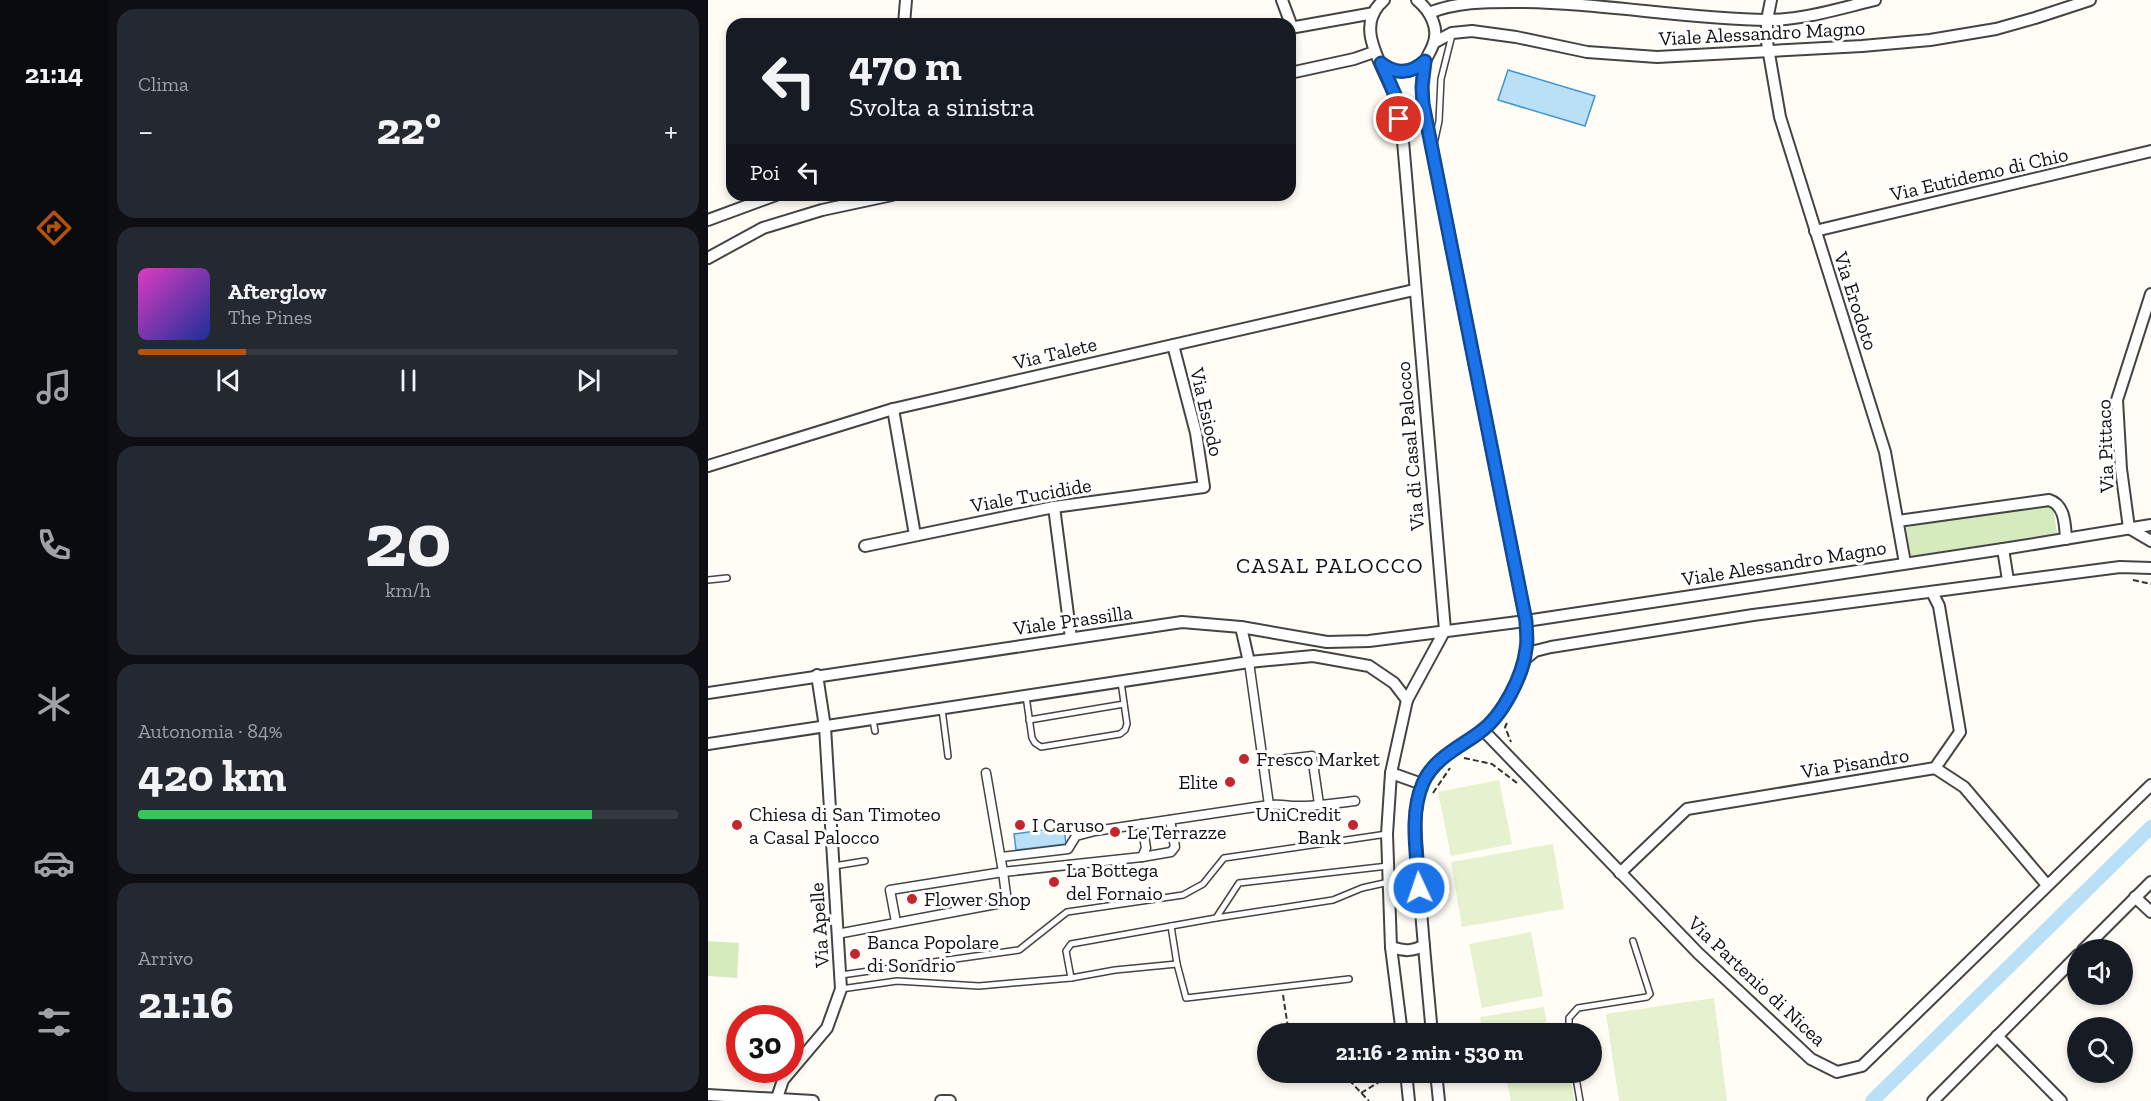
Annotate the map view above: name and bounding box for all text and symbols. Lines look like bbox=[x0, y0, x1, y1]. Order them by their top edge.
street label: Viale Alessandro Magno bbox=[1657, 16, 1866, 50]
text: 470 m bbox=[849, 40, 962, 91]
icon: left bbox=[750, 42, 828, 120]
text: 21:14 bbox=[25, 58, 83, 90]
text: Clima bbox=[138, 72, 189, 96]
text: Svolta a sinistra bbox=[849, 91, 1035, 123]
pin bbox=[1373, 93, 1424, 144]
text: 22° bbox=[376, 102, 441, 156]
icon: arrive bbox=[1382, 102, 1415, 135]
text: − bbox=[138, 111, 153, 150]
text: + bbox=[664, 111, 678, 150]
street label: Via Eutidemo di Chio bbox=[1887, 142, 2070, 206]
icon: left bbox=[792, 156, 825, 189]
text: Poi bbox=[750, 159, 780, 186]
icon: directions bbox=[33, 207, 75, 249]
street label: Via Erodoto bbox=[1829, 248, 1883, 353]
text: Afterglow bbox=[228, 278, 326, 305]
text: The Pines bbox=[228, 305, 312, 329]
street label: Via Talete bbox=[1010, 332, 1099, 374]
street label: Via di Casal Palocco bbox=[1391, 360, 1429, 533]
icon: previous bbox=[212, 364, 245, 397]
icon: pause bbox=[392, 364, 425, 397]
icon: next bbox=[572, 364, 605, 397]
street label: Via Esiodo bbox=[1185, 364, 1229, 459]
icon: music bbox=[33, 366, 75, 408]
street label: Via Pittaco bbox=[2091, 399, 2119, 494]
street label: Viale Tucidide bbox=[968, 473, 1093, 518]
text: 20 bbox=[365, 492, 451, 586]
icon: phone bbox=[33, 524, 75, 566]
street label: Viale Alessandro Magno bbox=[1679, 535, 1888, 591]
district label: CASAL PALOCCO bbox=[1236, 552, 1424, 579]
text: km/h bbox=[385, 578, 431, 602]
street label: Viale Prassilla bbox=[1011, 600, 1134, 640]
icon: climate bbox=[33, 683, 75, 725]
text: Autonomia · 84% bbox=[138, 719, 283, 743]
street label: Via Pisandro bbox=[1798, 743, 1911, 784]
place label: Fresco Market bbox=[1256, 747, 1381, 771]
text: 420 km bbox=[138, 749, 286, 803]
marker: Fresco Market bbox=[1237, 752, 1251, 766]
place label: Elite bbox=[1179, 770, 1218, 794]
marker: Elite bbox=[1223, 775, 1237, 789]
place label: Chiesa di San Timoteo a Casal Palocco bbox=[749, 802, 941, 849]
place label: UniCredit Bank bbox=[1256, 802, 1342, 849]
place label: I Caruso bbox=[1032, 813, 1104, 837]
marker: Chiesa di San Timoteo a Casal Palocco bbox=[730, 818, 744, 832]
marker: I Caruso bbox=[1013, 818, 1027, 832]
marker: UniCredit Bank bbox=[1346, 818, 1360, 832]
place label: Le Terrazze bbox=[1127, 820, 1226, 844]
marker: Le Terrazze bbox=[1108, 825, 1122, 839]
icon: car bbox=[33, 842, 75, 884]
position arrow bbox=[1387, 856, 1451, 920]
place label: La Bottega del Fornaio bbox=[1066, 858, 1163, 905]
marker: La Bottega del Fornaio bbox=[1047, 875, 1061, 889]
street label: Via Apelle bbox=[804, 882, 834, 969]
place label: Flower Shop bbox=[924, 887, 1031, 911]
marker: Flower Shop bbox=[905, 892, 919, 906]
street label: Via Partenio di Nicea bbox=[1682, 910, 1831, 1051]
place label: Banca Popolare di Sondrio bbox=[867, 930, 999, 977]
map controls bbox=[2067, 939, 2133, 1083]
button: sound bbox=[2067, 939, 2133, 1005]
text: Arrivo bbox=[138, 946, 193, 970]
marker: Banca Popolare di Sondrio bbox=[848, 947, 862, 961]
text: 21:16 bbox=[138, 976, 234, 1030]
icon: filters bbox=[33, 1001, 75, 1043]
speed limit sign: 30 bbox=[726, 1005, 804, 1083]
button: search bbox=[2067, 1017, 2133, 1083]
text: 21:16 · 2 min · 530 m bbox=[1336, 1039, 1523, 1066]

